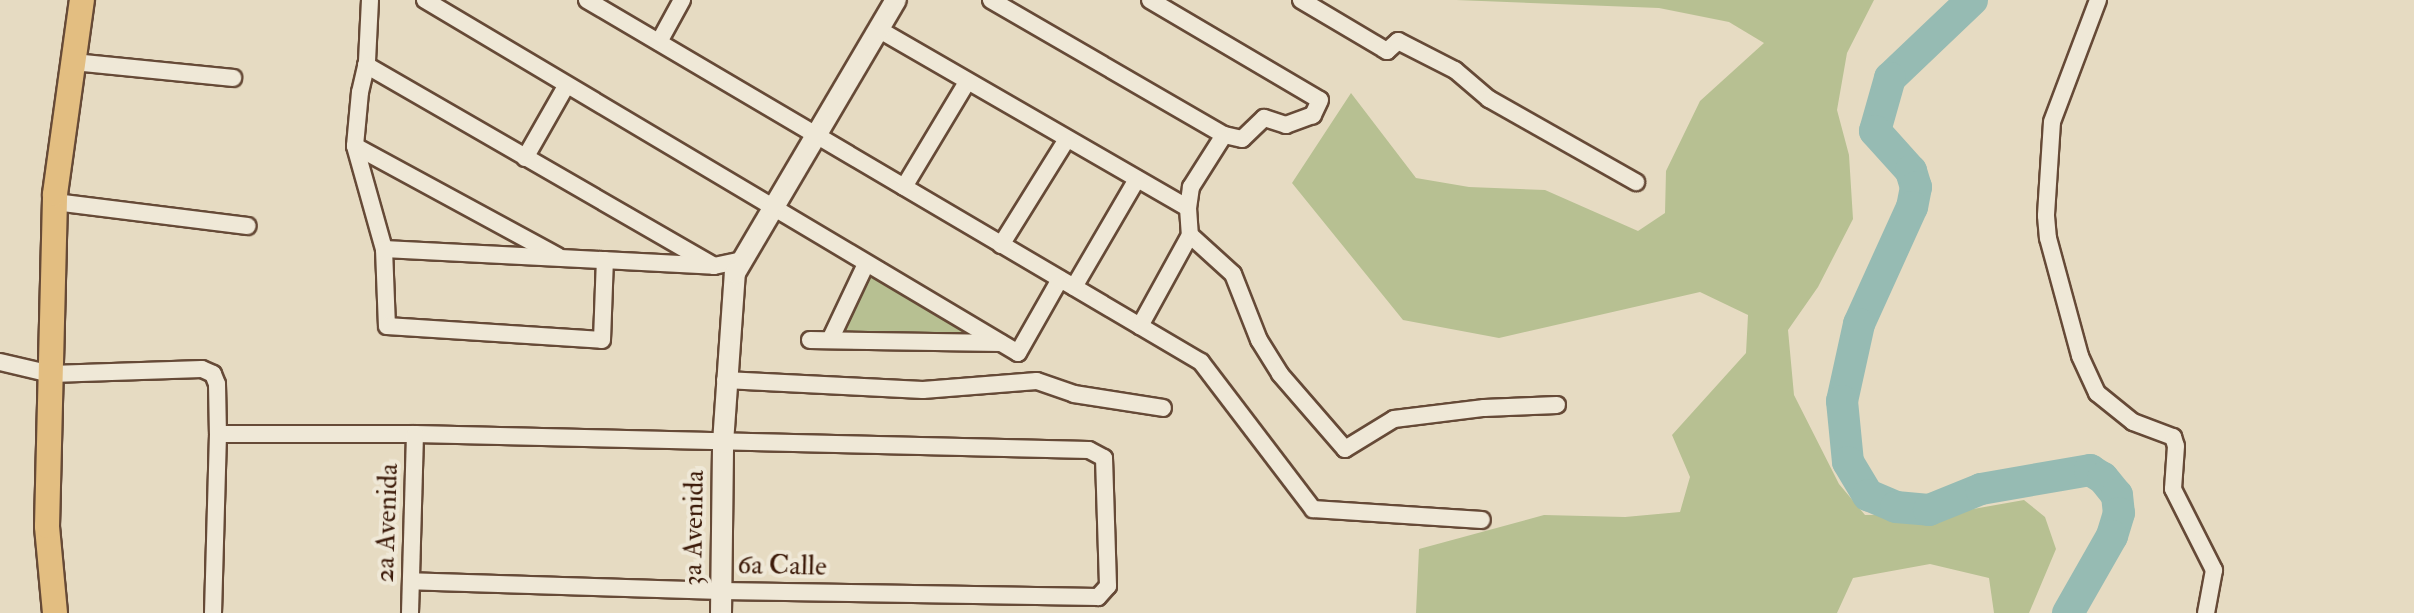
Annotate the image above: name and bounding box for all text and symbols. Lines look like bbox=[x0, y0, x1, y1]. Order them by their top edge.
street label: 2a Avenida bbox=[368, 463, 406, 583]
street label: 3a Avenida bbox=[676, 470, 712, 586]
street label: 6a Calle bbox=[737, 548, 827, 584]

